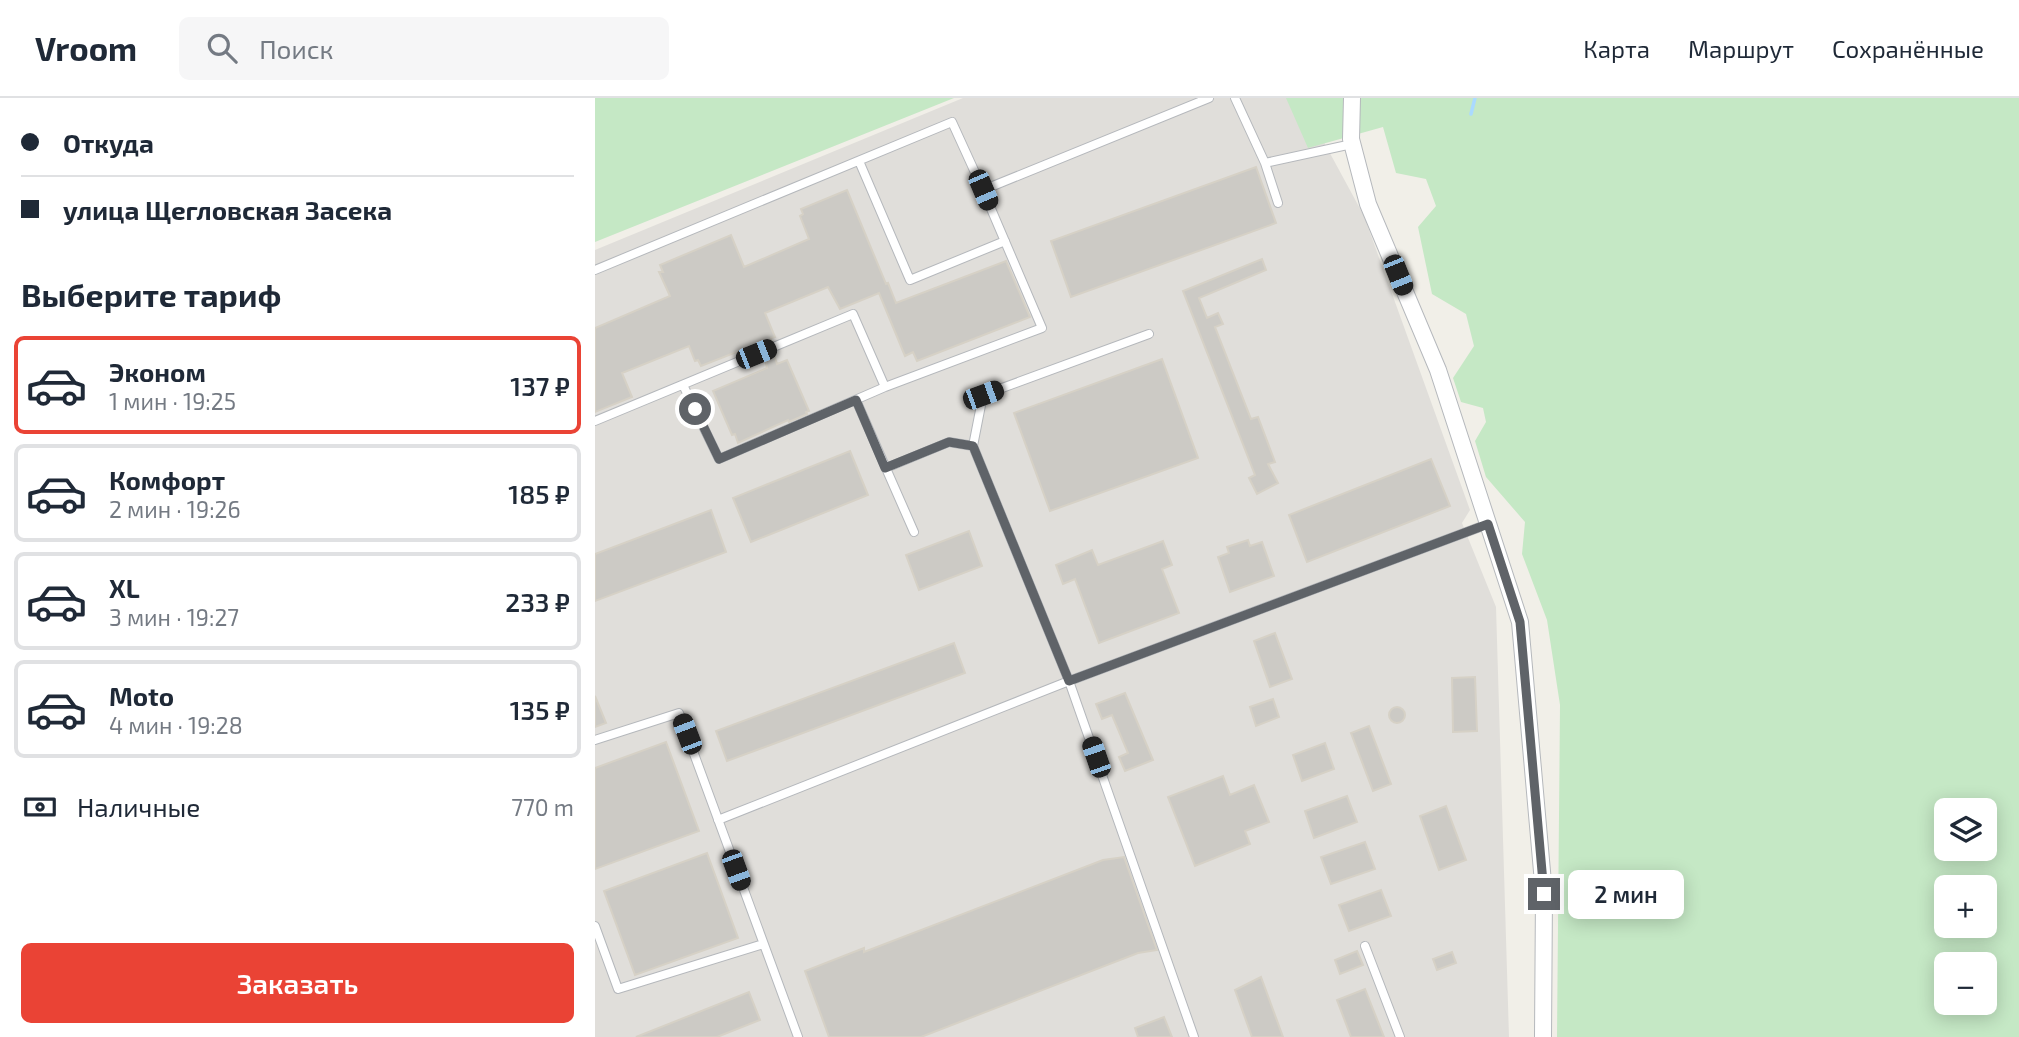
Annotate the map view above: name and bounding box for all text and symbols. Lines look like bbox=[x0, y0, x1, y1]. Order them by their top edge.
search box bbox=[179, 17, 669, 80]
text: Vroom bbox=[35, 28, 137, 68]
icon: search bbox=[203, 29, 241, 67]
text: Поиск bbox=[259, 33, 333, 64]
text: Карта bbox=[1583, 34, 1650, 63]
text: Маршрут bbox=[1688, 34, 1794, 63]
text: Сохранённые bbox=[1832, 34, 1984, 63]
text: Откуда bbox=[63, 127, 154, 158]
car bbox=[966, 167, 1001, 213]
text: улица Щегловская Засека bbox=[63, 194, 392, 225]
car bbox=[1381, 252, 1416, 298]
text: Выберите тариф bbox=[21, 275, 281, 313]
car bbox=[733, 336, 780, 372]
icon: car bbox=[25, 354, 88, 417]
text: Эконом bbox=[109, 356, 206, 387]
text: 137 ₽ bbox=[510, 370, 570, 401]
car bbox=[960, 378, 1007, 412]
text: 1 мин · 19:25 bbox=[109, 387, 236, 415]
route start bbox=[679, 393, 711, 425]
icon: car bbox=[25, 462, 88, 525]
text: Комфорт bbox=[109, 464, 225, 495]
text: 185 ₽ bbox=[508, 478, 570, 509]
text: 2 мин · 19:26 bbox=[109, 495, 241, 523]
icon: car bbox=[25, 570, 88, 633]
text: XL bbox=[109, 572, 140, 603]
text: 233 ₽ bbox=[505, 586, 570, 617]
text: 3 мин · 19:27 bbox=[109, 603, 239, 631]
icon: car bbox=[25, 678, 88, 741]
text: Moto bbox=[109, 680, 174, 711]
text: 135 ₽ bbox=[510, 694, 570, 725]
text: 4 мин · 19:28 bbox=[109, 711, 243, 739]
car bbox=[670, 711, 705, 757]
car bbox=[1080, 734, 1113, 780]
icon: cash bbox=[21, 788, 59, 826]
text: Наличные bbox=[77, 791, 200, 822]
text: 770 m bbox=[511, 793, 574, 821]
map controls bbox=[1934, 798, 1997, 1015]
button: layers bbox=[1934, 798, 1997, 861]
car bbox=[719, 847, 754, 893]
callout: 2 мин bbox=[1569, 870, 1684, 918]
button: + bbox=[1934, 875, 1997, 938]
route end bbox=[1528, 878, 1560, 910]
text: 2 мин bbox=[1594, 880, 1658, 908]
button: Заказать bbox=[21, 943, 574, 1023]
button: − bbox=[1934, 952, 1997, 1015]

